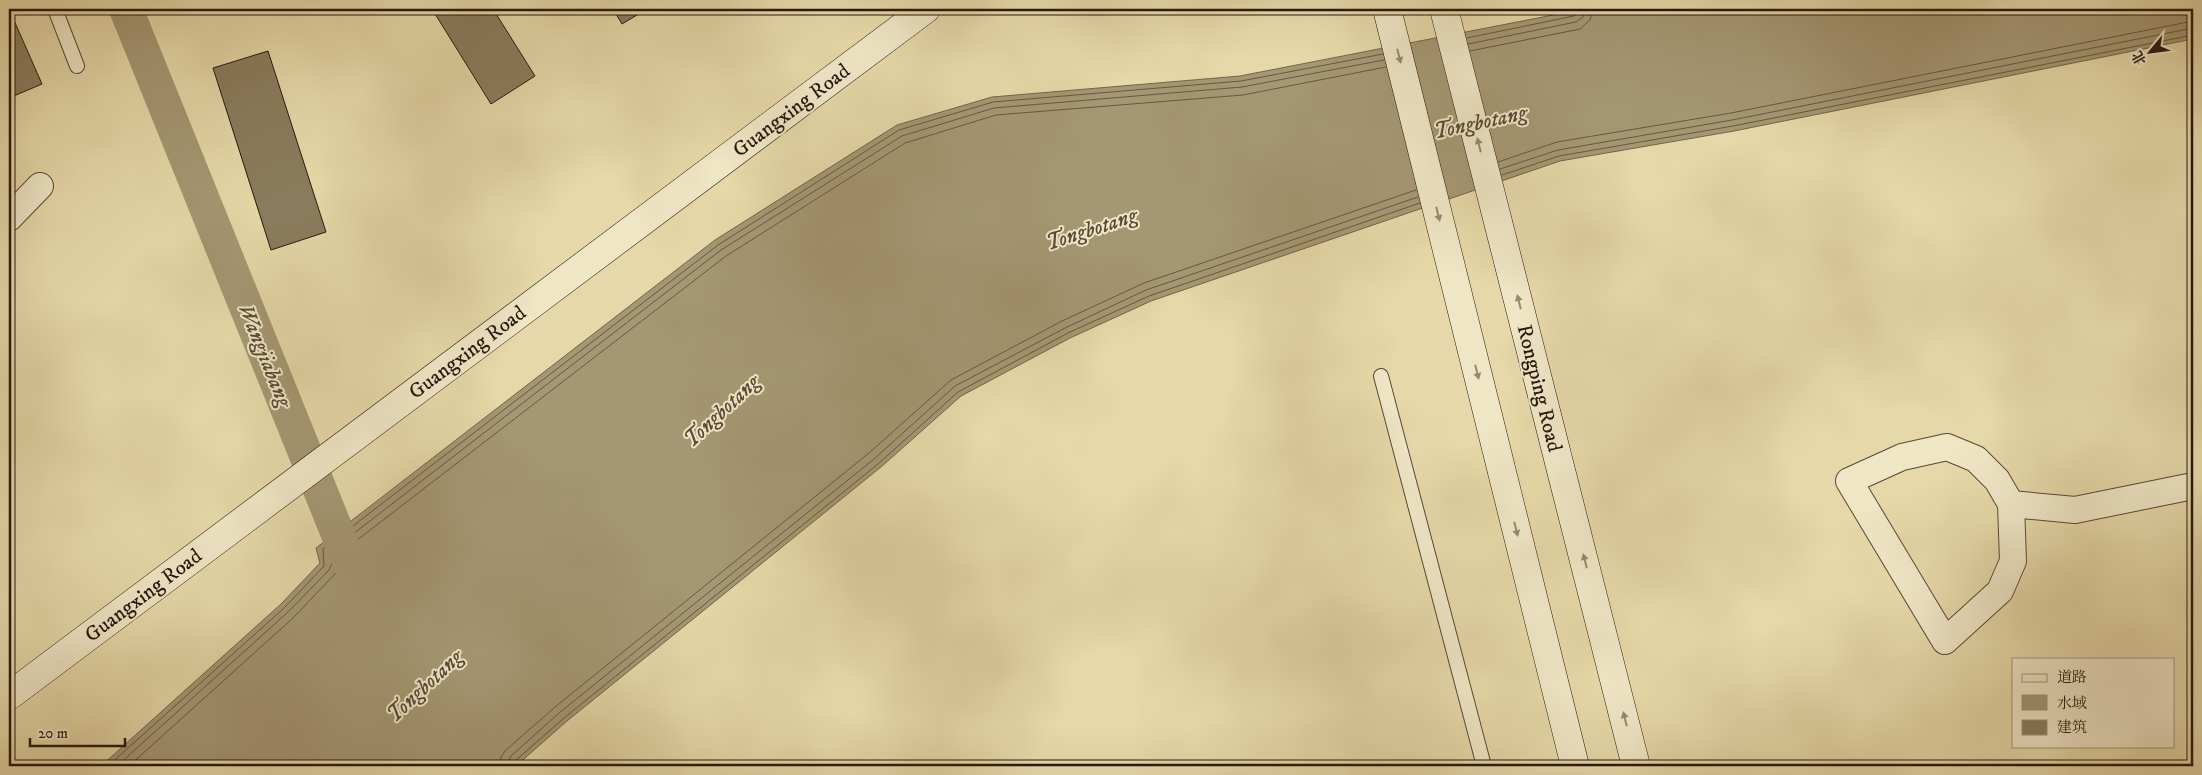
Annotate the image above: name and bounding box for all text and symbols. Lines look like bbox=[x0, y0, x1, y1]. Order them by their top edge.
north arrow bbox=[2124, 28, 2174, 78]
text: 北 bbox=[2128, 47, 2151, 68]
one-way arrow bbox=[1395, 49, 1403, 64]
street label: Guangxing Road bbox=[728, 58, 856, 163]
water label: Tongbotang bbox=[1431, 99, 1531, 146]
one-way arrow bbox=[1475, 137, 1483, 152]
water label: Tongbotang bbox=[1042, 201, 1143, 257]
one-way arrow bbox=[1434, 206, 1442, 221]
one-way arrow bbox=[1515, 295, 1523, 310]
water label: Wangjiabang bbox=[232, 300, 298, 413]
street label: Guangxing Road bbox=[404, 300, 532, 405]
street label: Rongping Road bbox=[1511, 322, 1568, 455]
one-way arrow bbox=[1473, 364, 1481, 379]
water label: Tongbotang bbox=[678, 368, 767, 453]
one-way arrow bbox=[1512, 522, 1520, 537]
street label: Guangxing Road bbox=[80, 543, 208, 648]
one-way arrow bbox=[1580, 554, 1588, 569]
water label: Tongbotang bbox=[381, 643, 470, 728]
legend bbox=[2012, 658, 2174, 748]
text: 道路 bbox=[2057, 668, 2087, 687]
text: 水域 bbox=[2057, 694, 2087, 713]
one-way arrow bbox=[1620, 711, 1628, 726]
scale bar bbox=[30, 715, 125, 747]
text: 建筑 bbox=[2057, 718, 2087, 737]
text: 20 m bbox=[38, 724, 68, 743]

